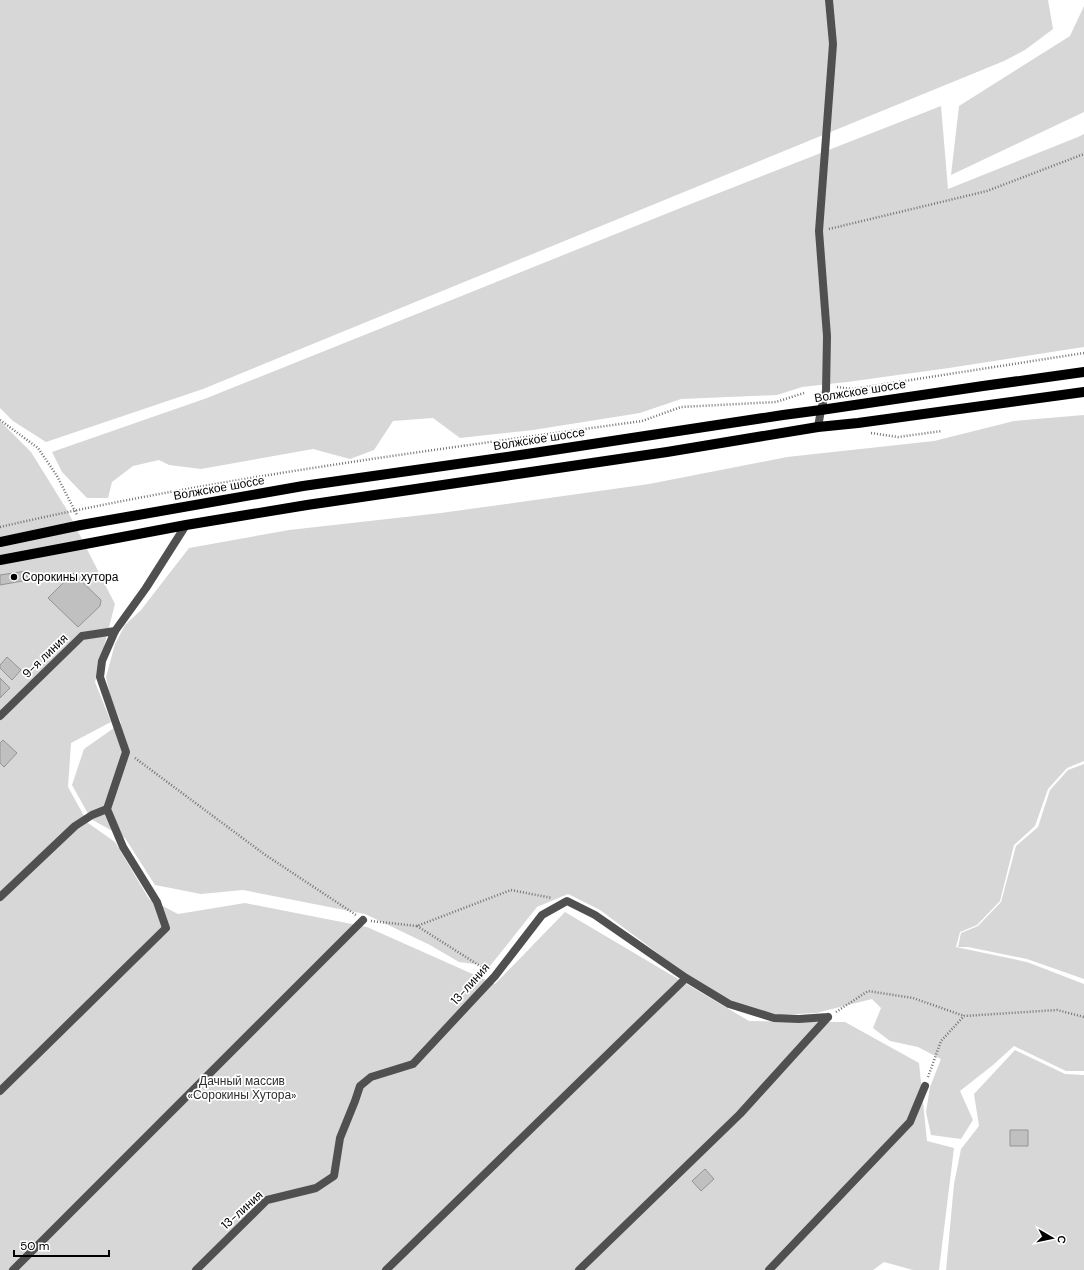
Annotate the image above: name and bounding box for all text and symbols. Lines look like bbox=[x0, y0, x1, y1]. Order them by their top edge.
street label: Волжское шоссе bbox=[813, 376, 907, 406]
street label: Волжское шоссе bbox=[492, 424, 586, 454]
street label: Волжское шоссе bbox=[172, 472, 266, 504]
place label: Сорокины хутора bbox=[22, 569, 119, 585]
marker: Сорокины хутора bbox=[9, 572, 19, 582]
street label: 9-я линия bbox=[19, 630, 71, 682]
street label: 13-линия bbox=[447, 960, 493, 1008]
park label: Дачный массив «Сорокины Хутора» bbox=[187, 1073, 297, 1103]
street label: 13-линия bbox=[218, 1187, 266, 1233]
north arrow bbox=[1032, 1218, 1072, 1258]
scale bar bbox=[14, 1232, 109, 1258]
text: С bbox=[1054, 1235, 1069, 1245]
text: 50 m bbox=[20, 1238, 49, 1254]

